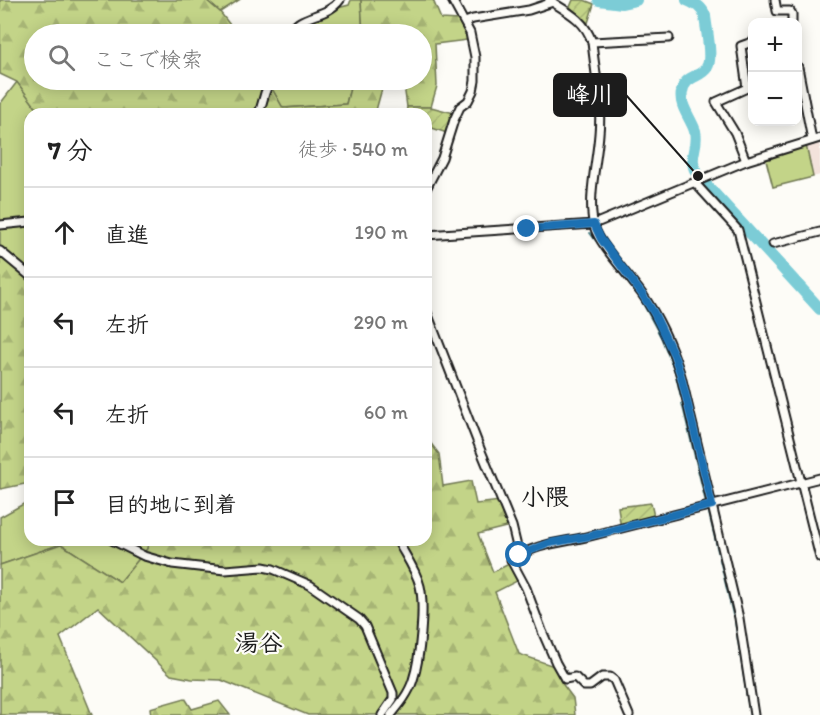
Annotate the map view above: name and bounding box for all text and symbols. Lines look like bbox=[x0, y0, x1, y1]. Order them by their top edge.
map controls bbox=[748, 18, 802, 126]
button: + bbox=[748, 18, 802, 72]
search box bbox=[24, 24, 432, 90]
icon: search bbox=[45, 41, 78, 74]
text: ここで検索 bbox=[93, 46, 203, 73]
button: − bbox=[748, 72, 802, 126]
callout: 峰川 bbox=[554, 74, 626, 116]
text: 峰川 bbox=[566, 80, 614, 109]
text: 7 分 bbox=[48, 134, 93, 166]
text: 徒歩 · 540 m bbox=[298, 137, 408, 161]
route end bbox=[513, 215, 539, 241]
icon: ahead bbox=[48, 216, 81, 249]
text: 190 m bbox=[355, 220, 408, 244]
text: 直進 bbox=[105, 221, 149, 248]
icon: left bbox=[48, 306, 81, 339]
text: 290 m bbox=[353, 310, 408, 334]
text: 左折 bbox=[105, 311, 149, 338]
icon: left bbox=[48, 396, 81, 429]
text: 60 m bbox=[364, 400, 408, 424]
text: 左折 bbox=[105, 401, 149, 428]
district label: 小隈 bbox=[521, 482, 569, 511]
icon: arrive bbox=[48, 486, 81, 519]
text: 目的地に到着 bbox=[105, 491, 237, 518]
route start bbox=[505, 541, 531, 567]
district label: 湯谷 bbox=[235, 628, 283, 657]

